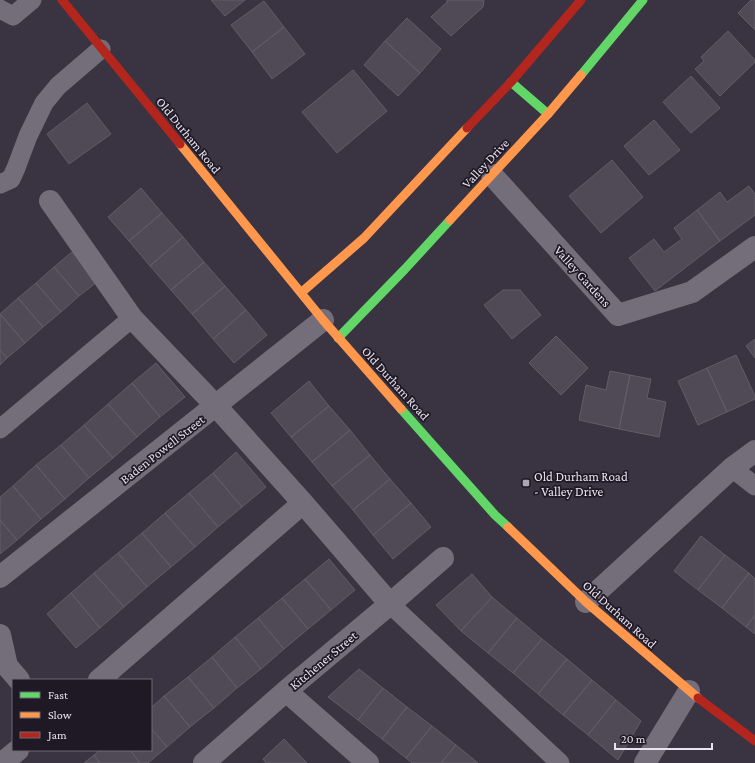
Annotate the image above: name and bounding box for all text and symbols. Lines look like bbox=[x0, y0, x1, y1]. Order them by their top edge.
street label: Old Durham Road bbox=[153, 94, 224, 177]
street label: Valley Drive bbox=[459, 135, 512, 191]
street label: Valley Gardens bbox=[551, 243, 614, 310]
street label: Old Durham Road bbox=[359, 343, 433, 423]
street label: Baden Powell Street bbox=[117, 411, 208, 487]
place label: Old Durham Road - Valley Drive bbox=[534, 469, 628, 499]
marker: Old Durham Road - Valley Drive bbox=[521, 478, 531, 488]
street label: Old Durham Road bbox=[580, 577, 660, 651]
street label: Kitchener Street bbox=[287, 627, 361, 693]
legend bbox=[12, 679, 152, 751]
text: Fast bbox=[48, 688, 69, 702]
text: Slow bbox=[48, 708, 72, 722]
scale bar bbox=[615, 725, 712, 751]
text: Jam bbox=[47, 728, 67, 742]
text: 20 m bbox=[621, 732, 646, 746]

